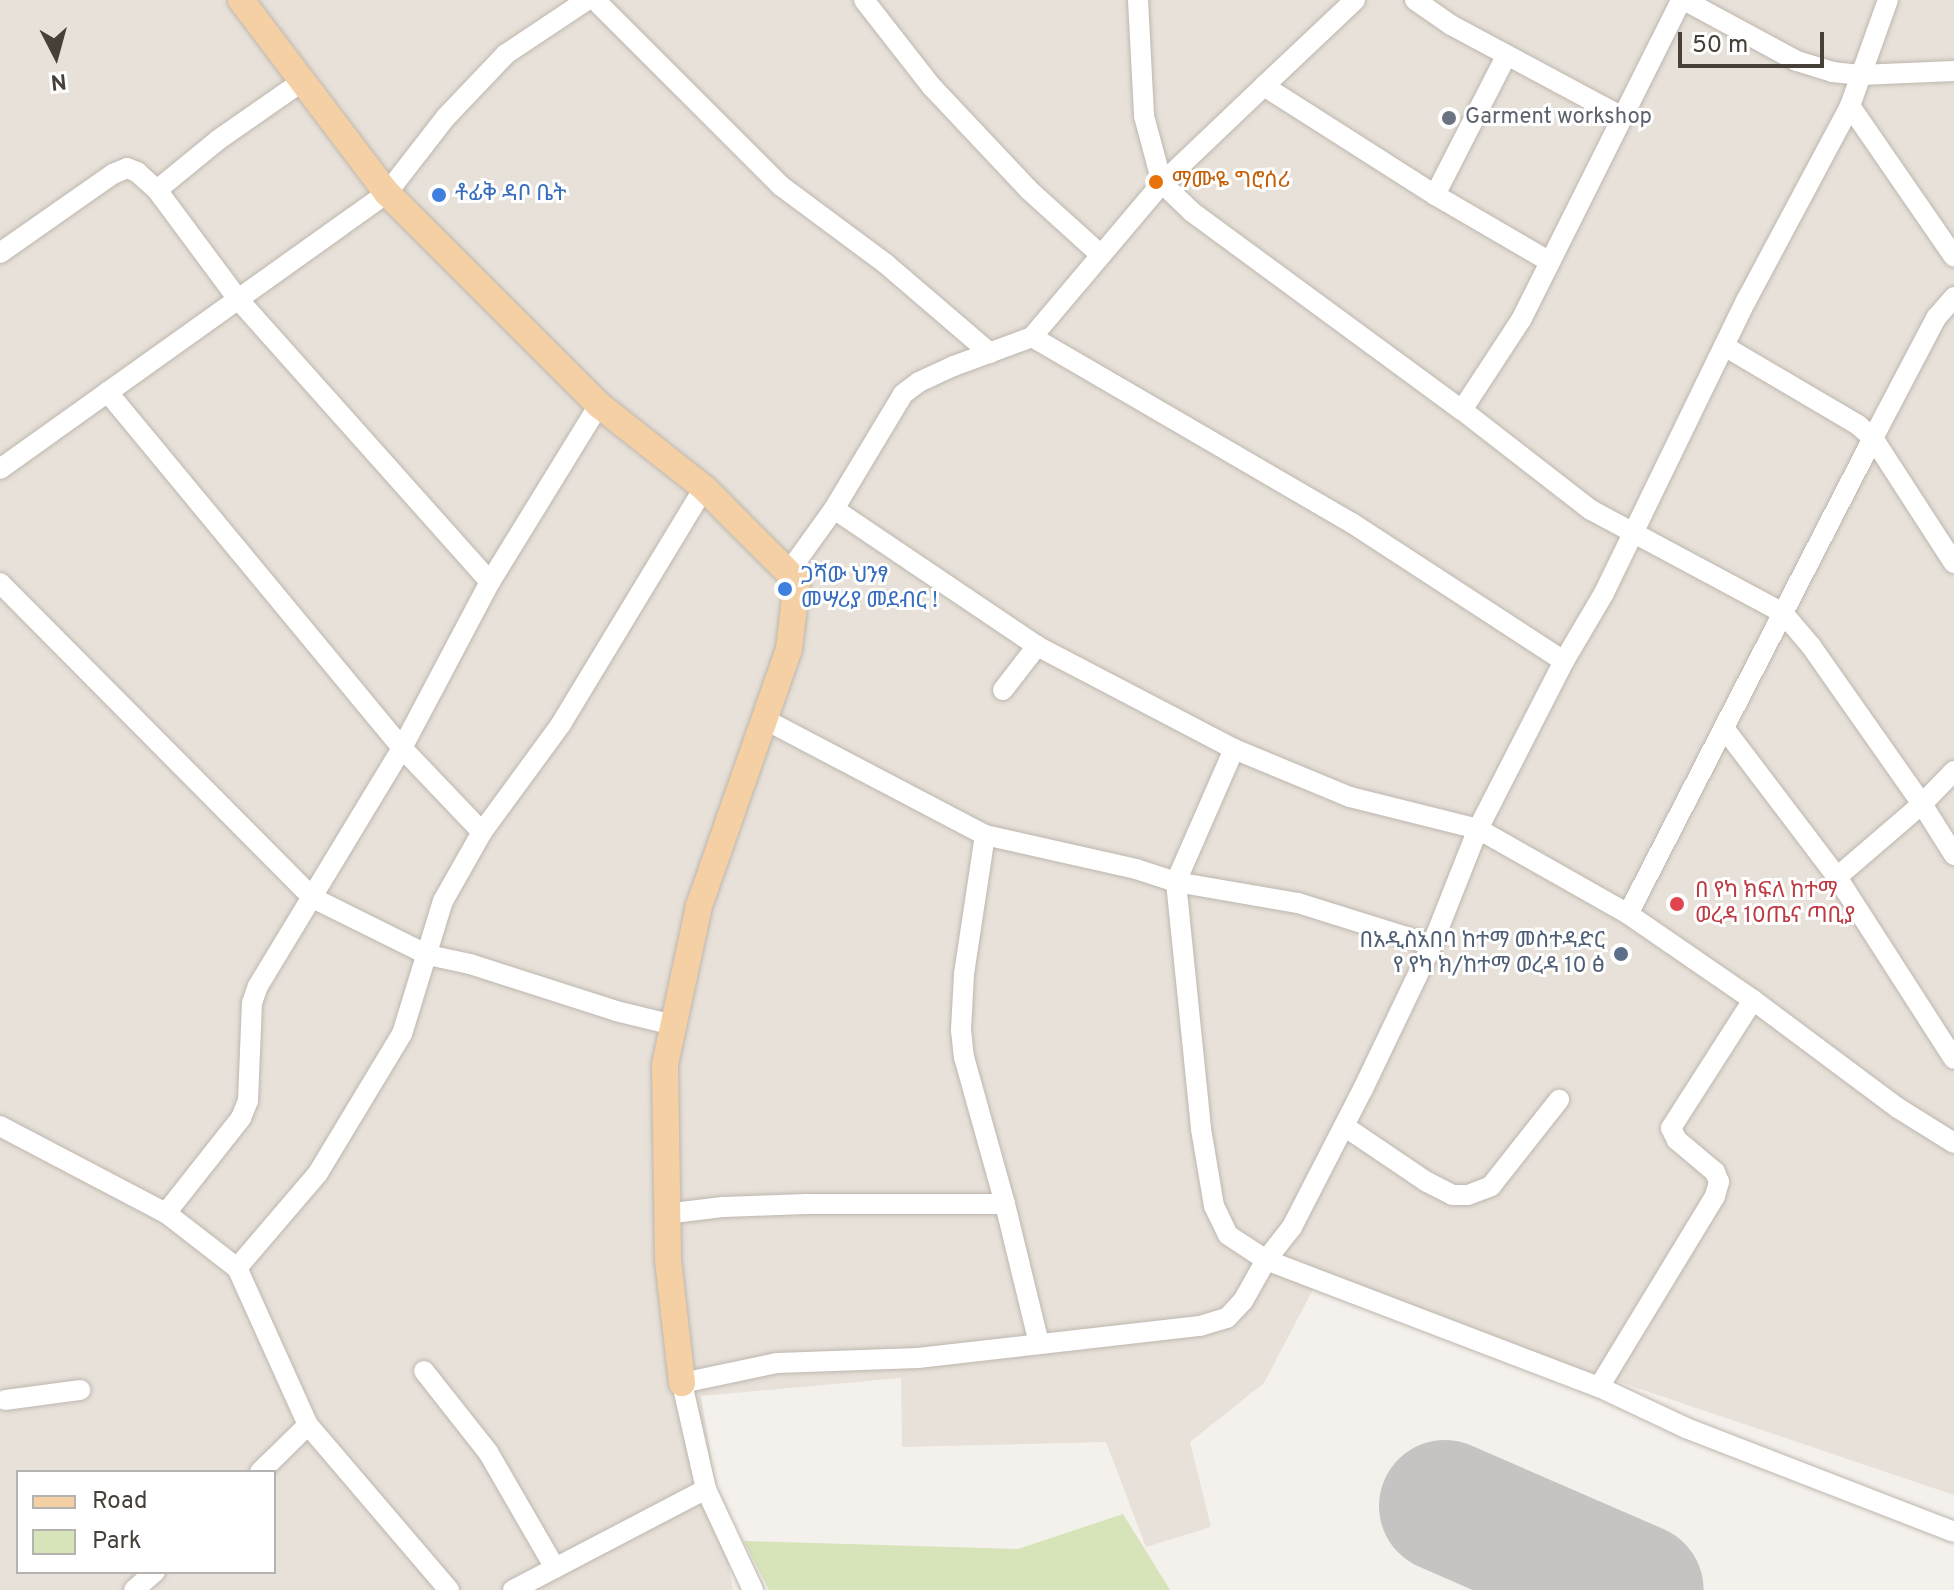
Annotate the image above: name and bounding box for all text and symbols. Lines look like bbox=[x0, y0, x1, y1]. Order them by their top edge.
north arrow bbox=[16, 16, 96, 96]
scale bar bbox=[1682, 16, 1828, 66]
text: 50 m bbox=[1692, 31, 1748, 61]
text: N bbox=[49, 66, 68, 95]
place label: Garment workshop bbox=[1465, 105, 1652, 131]
marker: Garment workshop bbox=[1440, 109, 1458, 127]
place label: ማሙዬ ግሮሰሪ bbox=[1172, 169, 1290, 195]
marker: ማሙዬ ግሮሰሪ bbox=[1147, 173, 1165, 191]
place label: ቶፊቅ ዳቦ ቤት bbox=[455, 182, 567, 208]
marker: ቶፊቅ ዳቦ ቤት bbox=[430, 186, 448, 204]
place label: ጋሻው ህንፃ መሣሪያ መደብር ! bbox=[801, 563, 938, 614]
marker: ጋሻው ህንፃ መሣሪያ መደብር ! bbox=[776, 580, 794, 598]
place label: በ የካ ክፍለ ከተማ ወረዳ 10ጤና ጣቢያ bbox=[1695, 878, 1855, 930]
marker: በ የካ ክፍለ ከተማ ወረዳ 10ጤና ጣቢያ bbox=[1666, 893, 1688, 915]
place label: በአዲስአበባ ከተማ መስተዳድር የ የካ ክ/ከተማ ወረዳ 10 ፅ bbox=[1359, 928, 1605, 980]
marker: በአዲስአበባ ከተማ መስተዳድር የ የካ ክ/ከተማ ወረዳ 10 ፅ bbox=[1612, 945, 1630, 963]
legend bbox=[16, 1470, 276, 1574]
text: Road bbox=[92, 1487, 148, 1517]
text: Park bbox=[92, 1527, 142, 1557]

